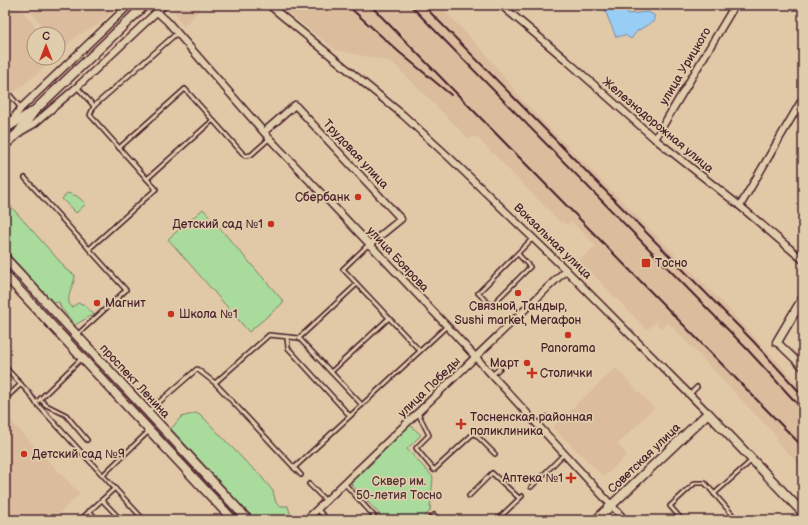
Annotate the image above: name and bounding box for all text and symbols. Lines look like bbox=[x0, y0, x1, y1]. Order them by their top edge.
street label: улица Урицкого bbox=[656, 25, 714, 108]
north arrow bbox=[26, 26, 66, 66]
text: С bbox=[42, 30, 50, 43]
street label: Железнодорожная улица bbox=[599, 74, 716, 176]
street label: Трудовая улица bbox=[320, 117, 392, 192]
place label: Сбербанк bbox=[295, 190, 351, 205]
marker: Сбербанк bbox=[353, 192, 363, 202]
street label: Вокзальная улица bbox=[510, 200, 595, 282]
place label: Детский сад №1 bbox=[172, 217, 263, 232]
marker: Детский сад №1 bbox=[266, 219, 276, 229]
street label: улица Боярова bbox=[363, 223, 432, 295]
place label: Тосно bbox=[655, 256, 687, 271]
marker: Тосно bbox=[640, 257, 652, 269]
marker: Связной, Тандыр, Sushi market, Мегафон bbox=[513, 288, 523, 298]
place label: Магнит bbox=[105, 296, 146, 311]
marker: Магнит bbox=[92, 298, 102, 308]
place label: Связной, Тандыр, Sushi market, Мегафон bbox=[455, 299, 581, 328]
place label: Школа №1 bbox=[179, 307, 238, 322]
marker: Школа №1 bbox=[166, 309, 176, 319]
marker: Panorama bbox=[563, 330, 573, 340]
street label: проспект Ленина bbox=[96, 341, 173, 422]
place label: Panorama bbox=[540, 341, 596, 356]
street label: улица Победы bbox=[395, 354, 464, 421]
place label: Март bbox=[490, 356, 519, 371]
marker: Март bbox=[522, 358, 532, 368]
place label: Столички bbox=[540, 366, 592, 381]
marker: Столички bbox=[527, 368, 537, 378]
place label: Тосненская районная поликлиника bbox=[470, 410, 593, 439]
marker: Тосненская районная поликлиника bbox=[455, 418, 467, 430]
street label: Советская улица bbox=[605, 420, 684, 497]
place label: Детский сад №9 bbox=[32, 447, 125, 462]
marker: Детский сад №9 bbox=[19, 449, 29, 459]
place label: Аптека №1 bbox=[501, 471, 563, 486]
marker: Аптека №1 bbox=[566, 473, 576, 483]
park label: Сквер им. 50-летия Тосно bbox=[356, 474, 442, 503]

